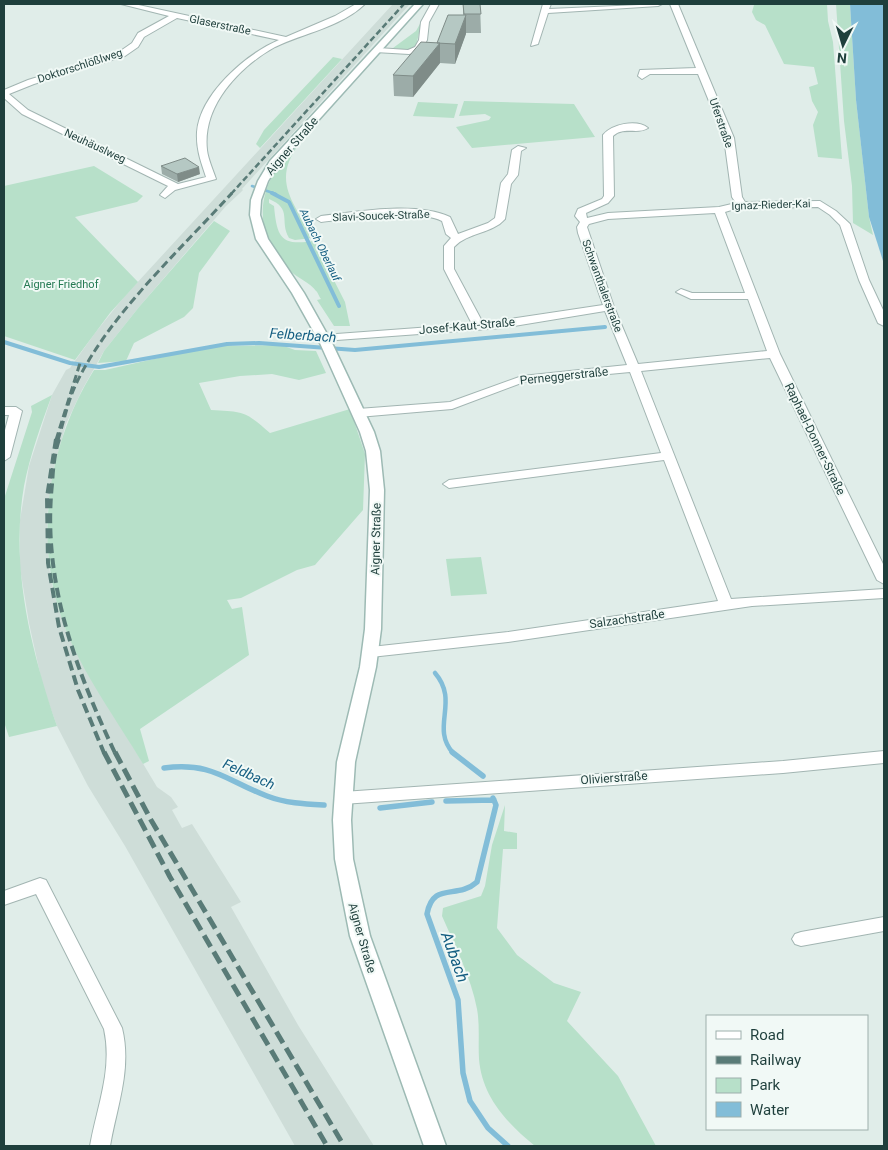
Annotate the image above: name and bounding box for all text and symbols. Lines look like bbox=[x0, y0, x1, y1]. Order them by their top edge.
street label: Glaserstraße bbox=[188, 12, 252, 38]
north arrow bbox=[818, 20, 868, 70]
street label: Doktorschlößlweg bbox=[36, 46, 124, 86]
text: N bbox=[836, 50, 847, 66]
street label: Uferstraße bbox=[706, 97, 736, 150]
street label: Aigner Straße bbox=[263, 114, 321, 178]
street label: Neuhäuslweg bbox=[62, 126, 128, 166]
street label: Ignaz-Rieder-Kai bbox=[731, 197, 811, 213]
water label: Aubach Oberlauf bbox=[296, 206, 344, 285]
street label: Slavi-Soucek-Straße bbox=[332, 208, 430, 224]
street label: Schwanthalerstraße bbox=[579, 238, 625, 334]
park label: Aigner Friedhof bbox=[24, 278, 99, 291]
street label: Josef-Kaut-Straße bbox=[418, 315, 516, 337]
water label: Felberbach bbox=[269, 325, 337, 345]
street label: Perneggerstraße bbox=[519, 364, 609, 388]
street label: Raphael-Donner-Straße bbox=[782, 381, 848, 497]
street label: Aigner Straße bbox=[368, 503, 384, 575]
street label: Salzachstraße bbox=[588, 607, 666, 631]
water label: Feldbach bbox=[221, 755, 277, 793]
street label: Olivierstraße bbox=[580, 769, 648, 787]
street label: Aigner Straße bbox=[345, 901, 379, 975]
water label: Aubach bbox=[437, 928, 473, 985]
legend bbox=[706, 1015, 868, 1130]
text: Road bbox=[750, 1026, 784, 1044]
text: Railway bbox=[750, 1051, 801, 1069]
text: Park bbox=[750, 1076, 781, 1094]
text: Water bbox=[750, 1101, 789, 1119]

